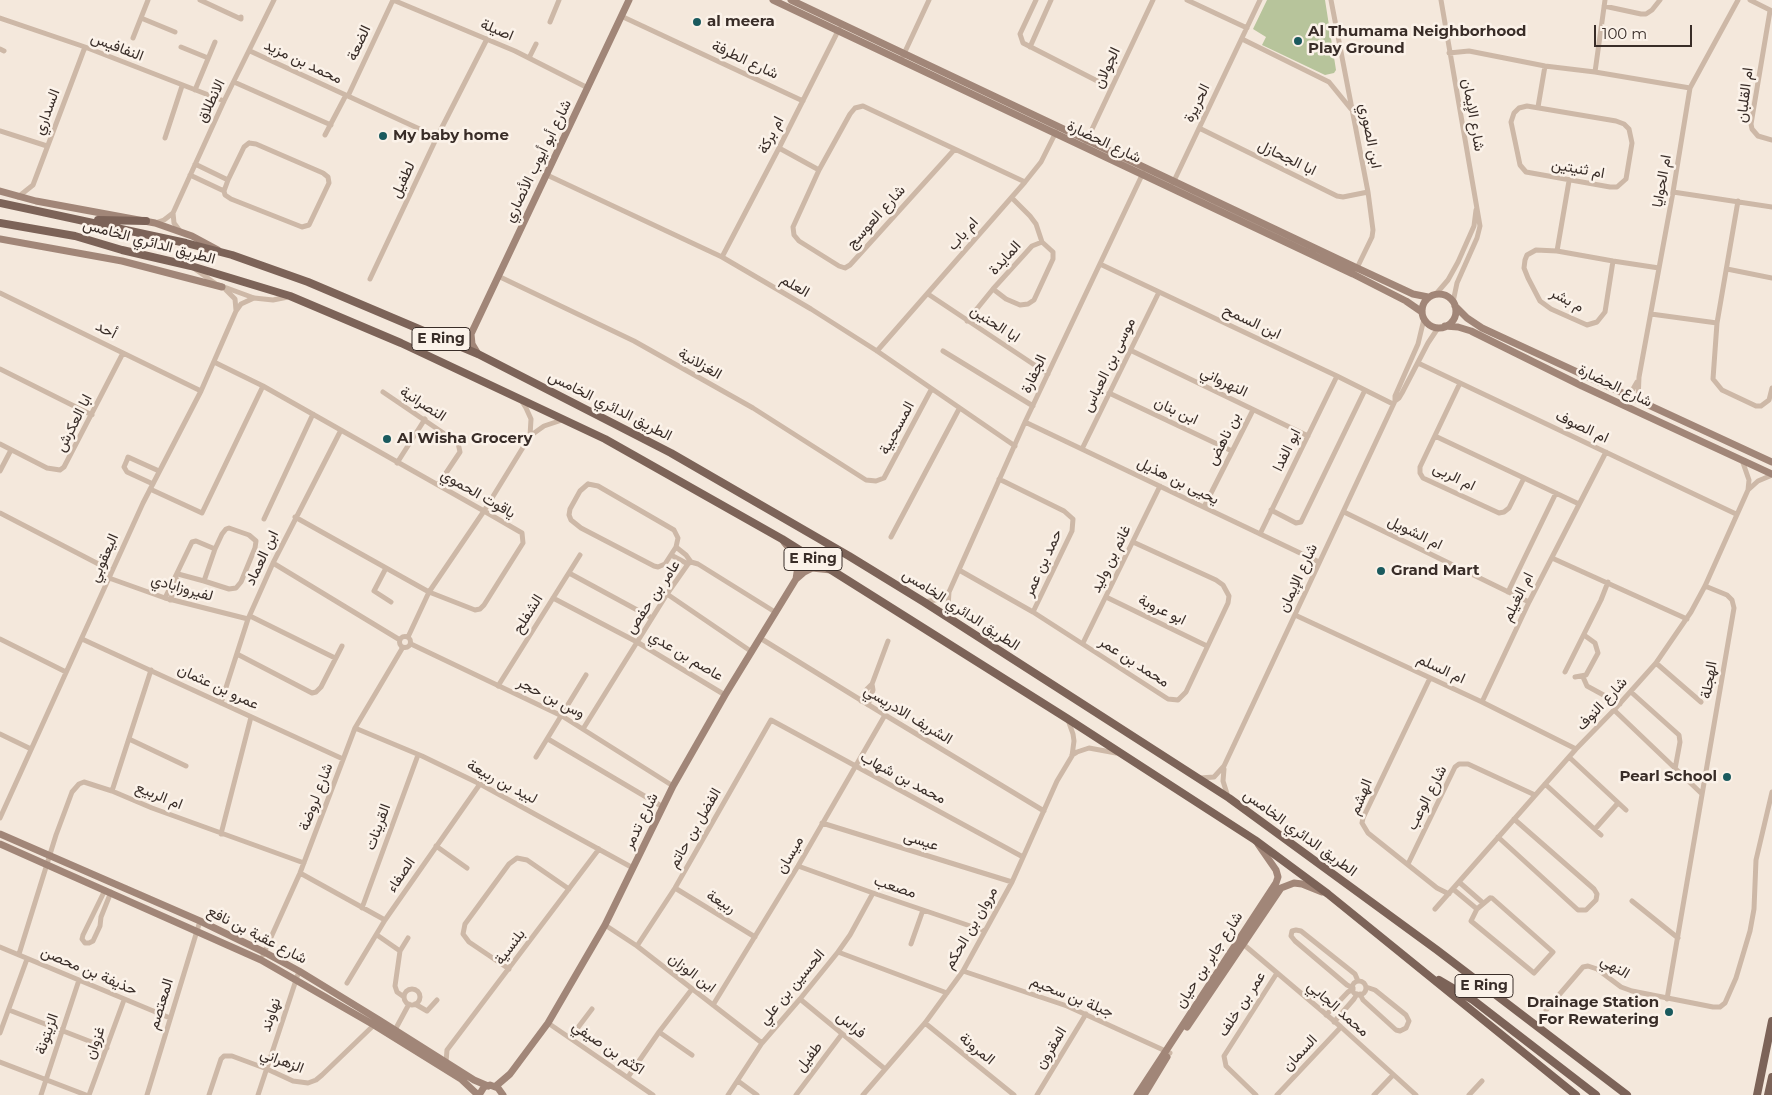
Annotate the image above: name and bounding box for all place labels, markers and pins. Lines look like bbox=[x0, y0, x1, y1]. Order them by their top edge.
place label: al meera bbox=[707, 13, 775, 31]
marker: al meera bbox=[691, 16, 703, 28]
place label: Al Thumama Neighborhood Play Ground bbox=[1308, 23, 1526, 58]
marker: Al Thumama Neighborhood Play Ground bbox=[1292, 35, 1304, 47]
place label: My baby home bbox=[393, 127, 509, 145]
marker: My baby home bbox=[377, 130, 389, 142]
place label: Al Wisha Grocery bbox=[397, 430, 532, 448]
marker: Al Wisha Grocery bbox=[381, 433, 393, 445]
place label: Grand Mart bbox=[1391, 562, 1480, 580]
marker: Grand Mart bbox=[1375, 565, 1387, 577]
place label: Pearl School bbox=[1620, 768, 1717, 786]
marker: Pearl School bbox=[1721, 771, 1733, 783]
place label: Drainage Station For Rewatering bbox=[1527, 994, 1659, 1029]
marker: Drainage Station For Rewatering bbox=[1663, 1006, 1675, 1018]

